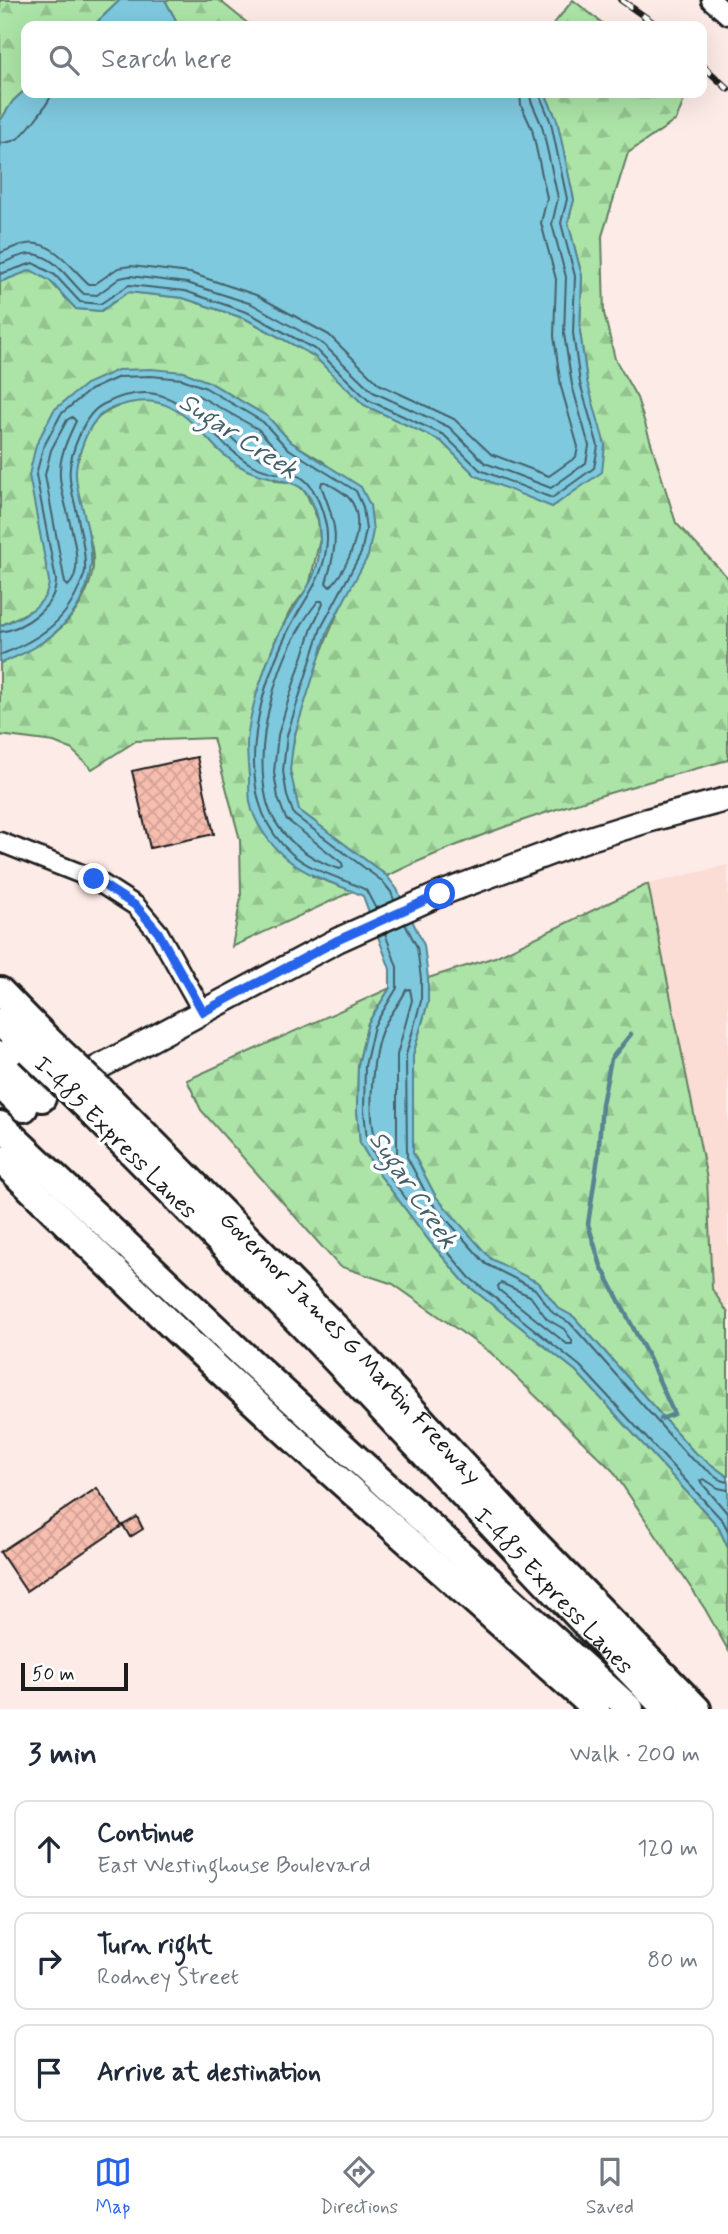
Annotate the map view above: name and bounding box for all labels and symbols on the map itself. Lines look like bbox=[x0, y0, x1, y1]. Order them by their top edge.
water label: Sugar Creek bbox=[170, 386, 304, 490]
route end bbox=[78, 863, 109, 894]
route start bbox=[424, 878, 455, 909]
street label: I-485 Express Lanes bbox=[27, 1050, 203, 1227]
water label: Sugar Creek bbox=[358, 1125, 464, 1257]
street label: Governor James G Martin Freeway bbox=[212, 1205, 488, 1492]
street label: I-485 Express Lanes bbox=[466, 1501, 639, 1682]
scale bar bbox=[21, 1660, 128, 1692]

